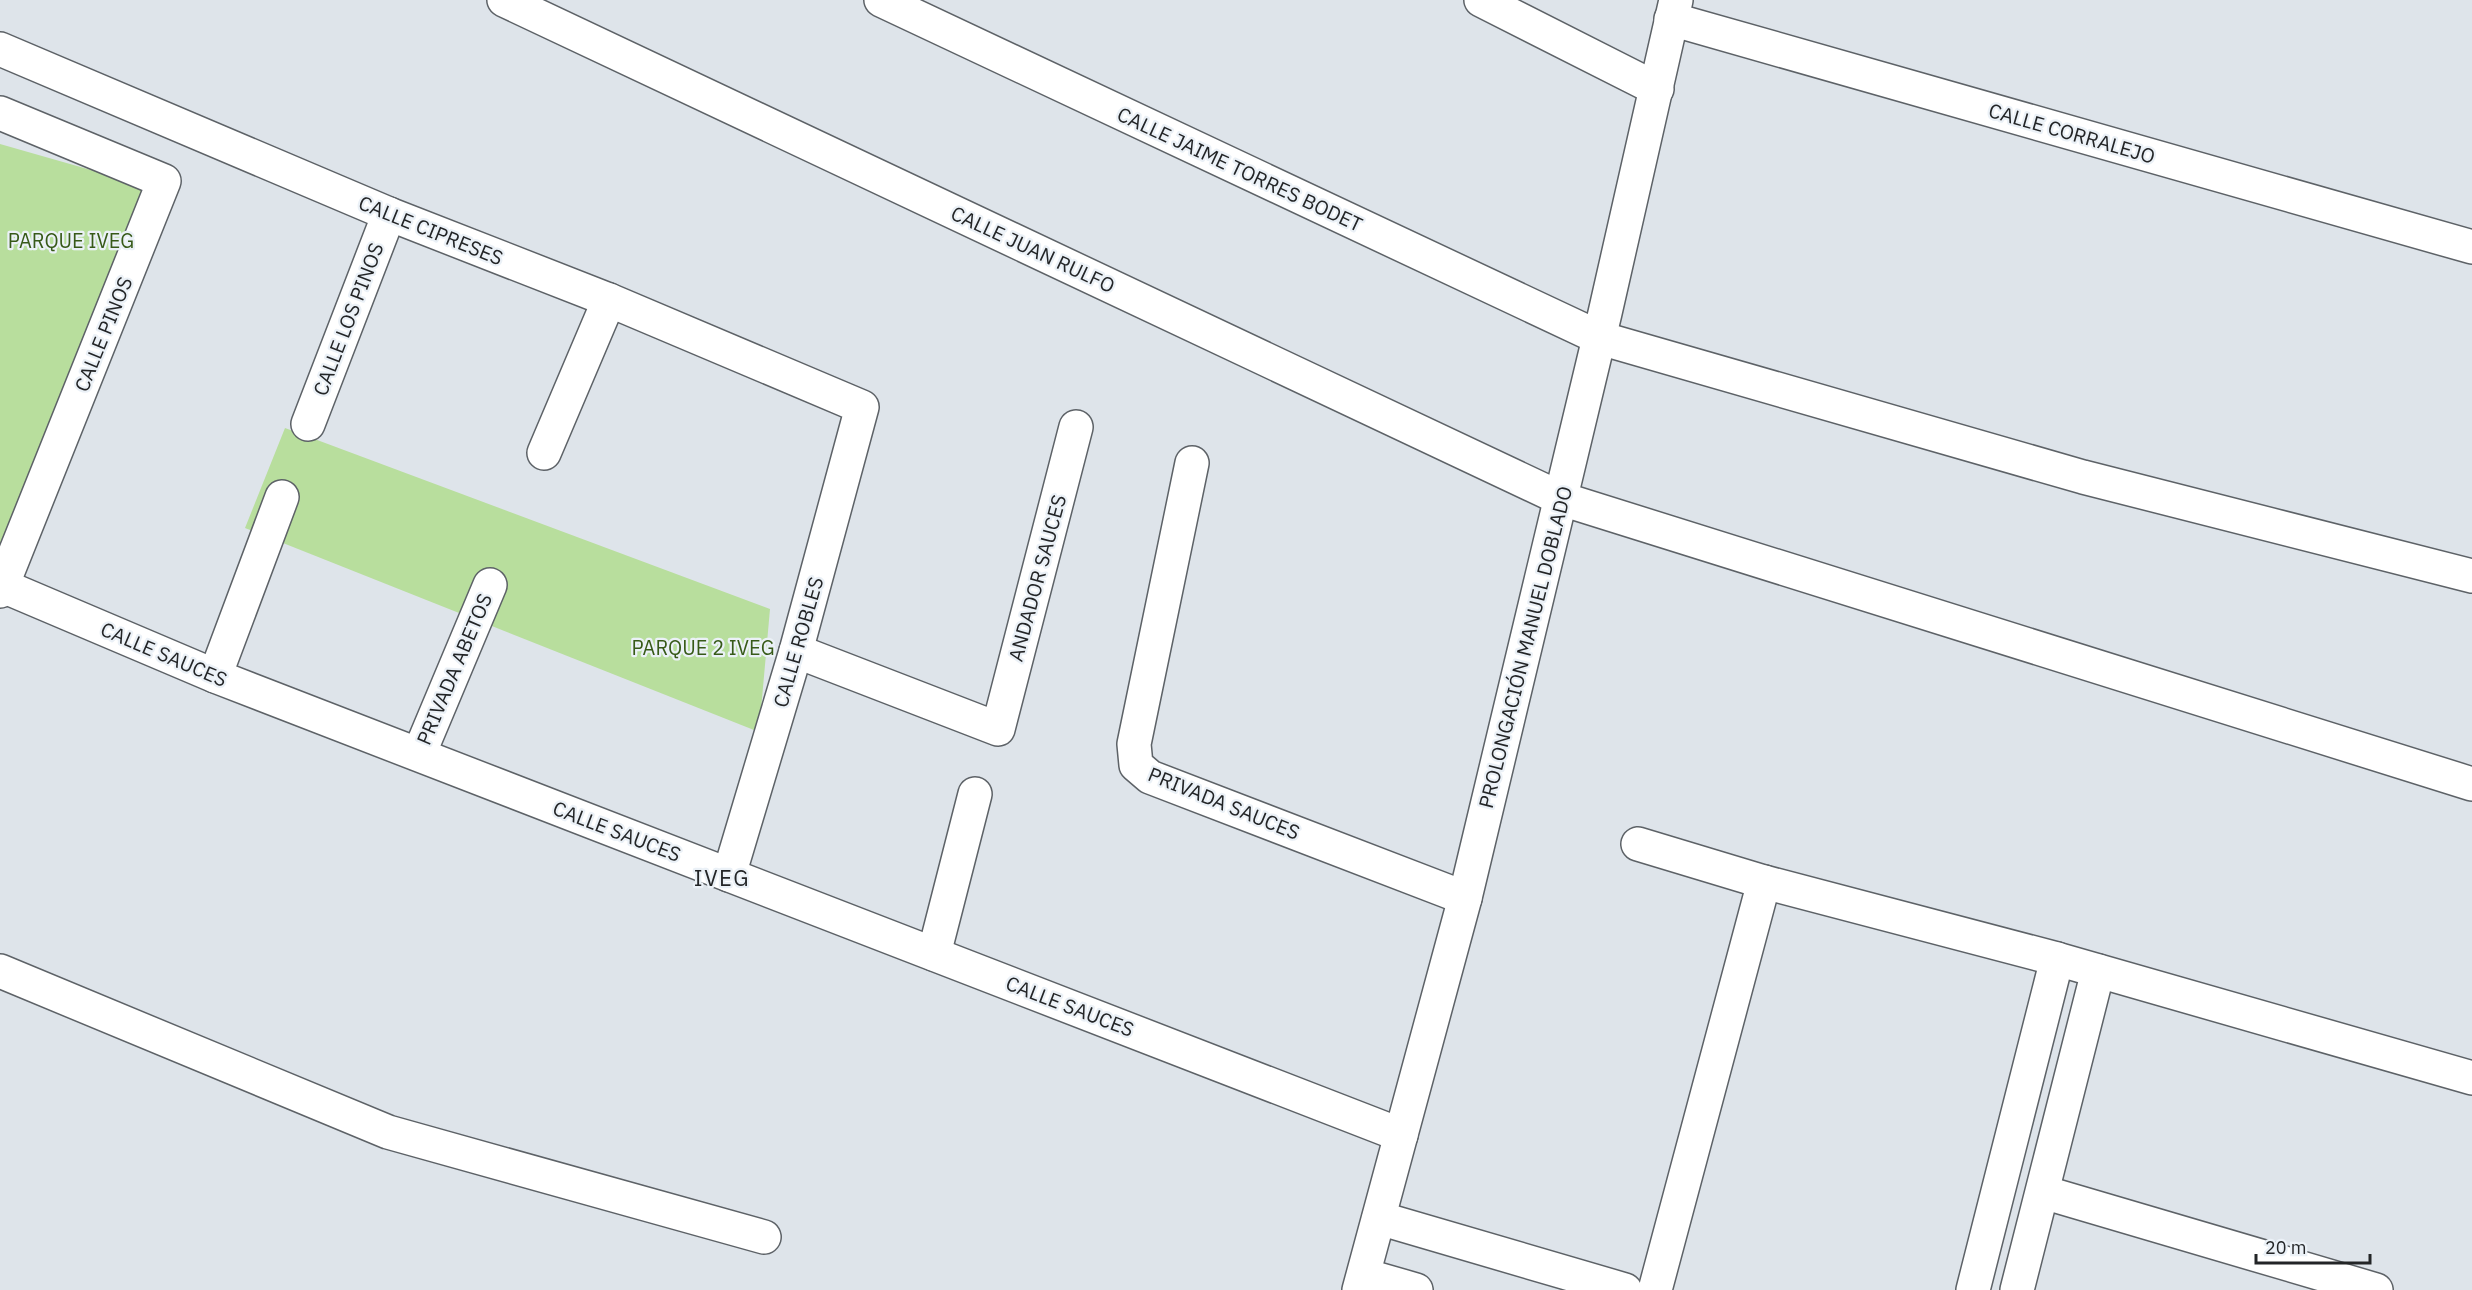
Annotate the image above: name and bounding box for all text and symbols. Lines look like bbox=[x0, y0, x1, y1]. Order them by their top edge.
street label: CALLE CORRALEJO bbox=[1986, 96, 2158, 170]
street label: CALLE JAIME TORRES BODET bbox=[1113, 100, 1367, 238]
street label: CALLE CIPRESES bbox=[355, 189, 507, 271]
street label: CALLE JUAN RULFO bbox=[947, 199, 1119, 299]
park label: PARQUE IVEG bbox=[8, 227, 134, 254]
street label: CALLE LOS PINOS bbox=[306, 239, 390, 399]
street label: CALLE PINOS bbox=[68, 273, 138, 395]
street label: PROLONGACIÓN MANUEL DOBLADO bbox=[1472, 483, 1578, 811]
street label: ANDADOR SAUCES bbox=[1002, 492, 1072, 664]
street label: CALLE ROBLES bbox=[766, 573, 830, 711]
street label: PRIVADA ABETOS bbox=[410, 589, 498, 749]
street label: CALLE SAUCES bbox=[97, 615, 231, 693]
park label: PARQUE 2 IVEG bbox=[631, 634, 775, 661]
street label: PRIVADA SAUCES bbox=[1144, 760, 1304, 846]
street label: CALLE SAUCES bbox=[549, 794, 685, 868]
district label: IVEG bbox=[694, 863, 750, 892]
street label: CALLE SAUCES bbox=[1002, 969, 1138, 1043]
scale bar bbox=[2256, 1227, 2370, 1265]
text: 20 m bbox=[2265, 1236, 2307, 1259]

